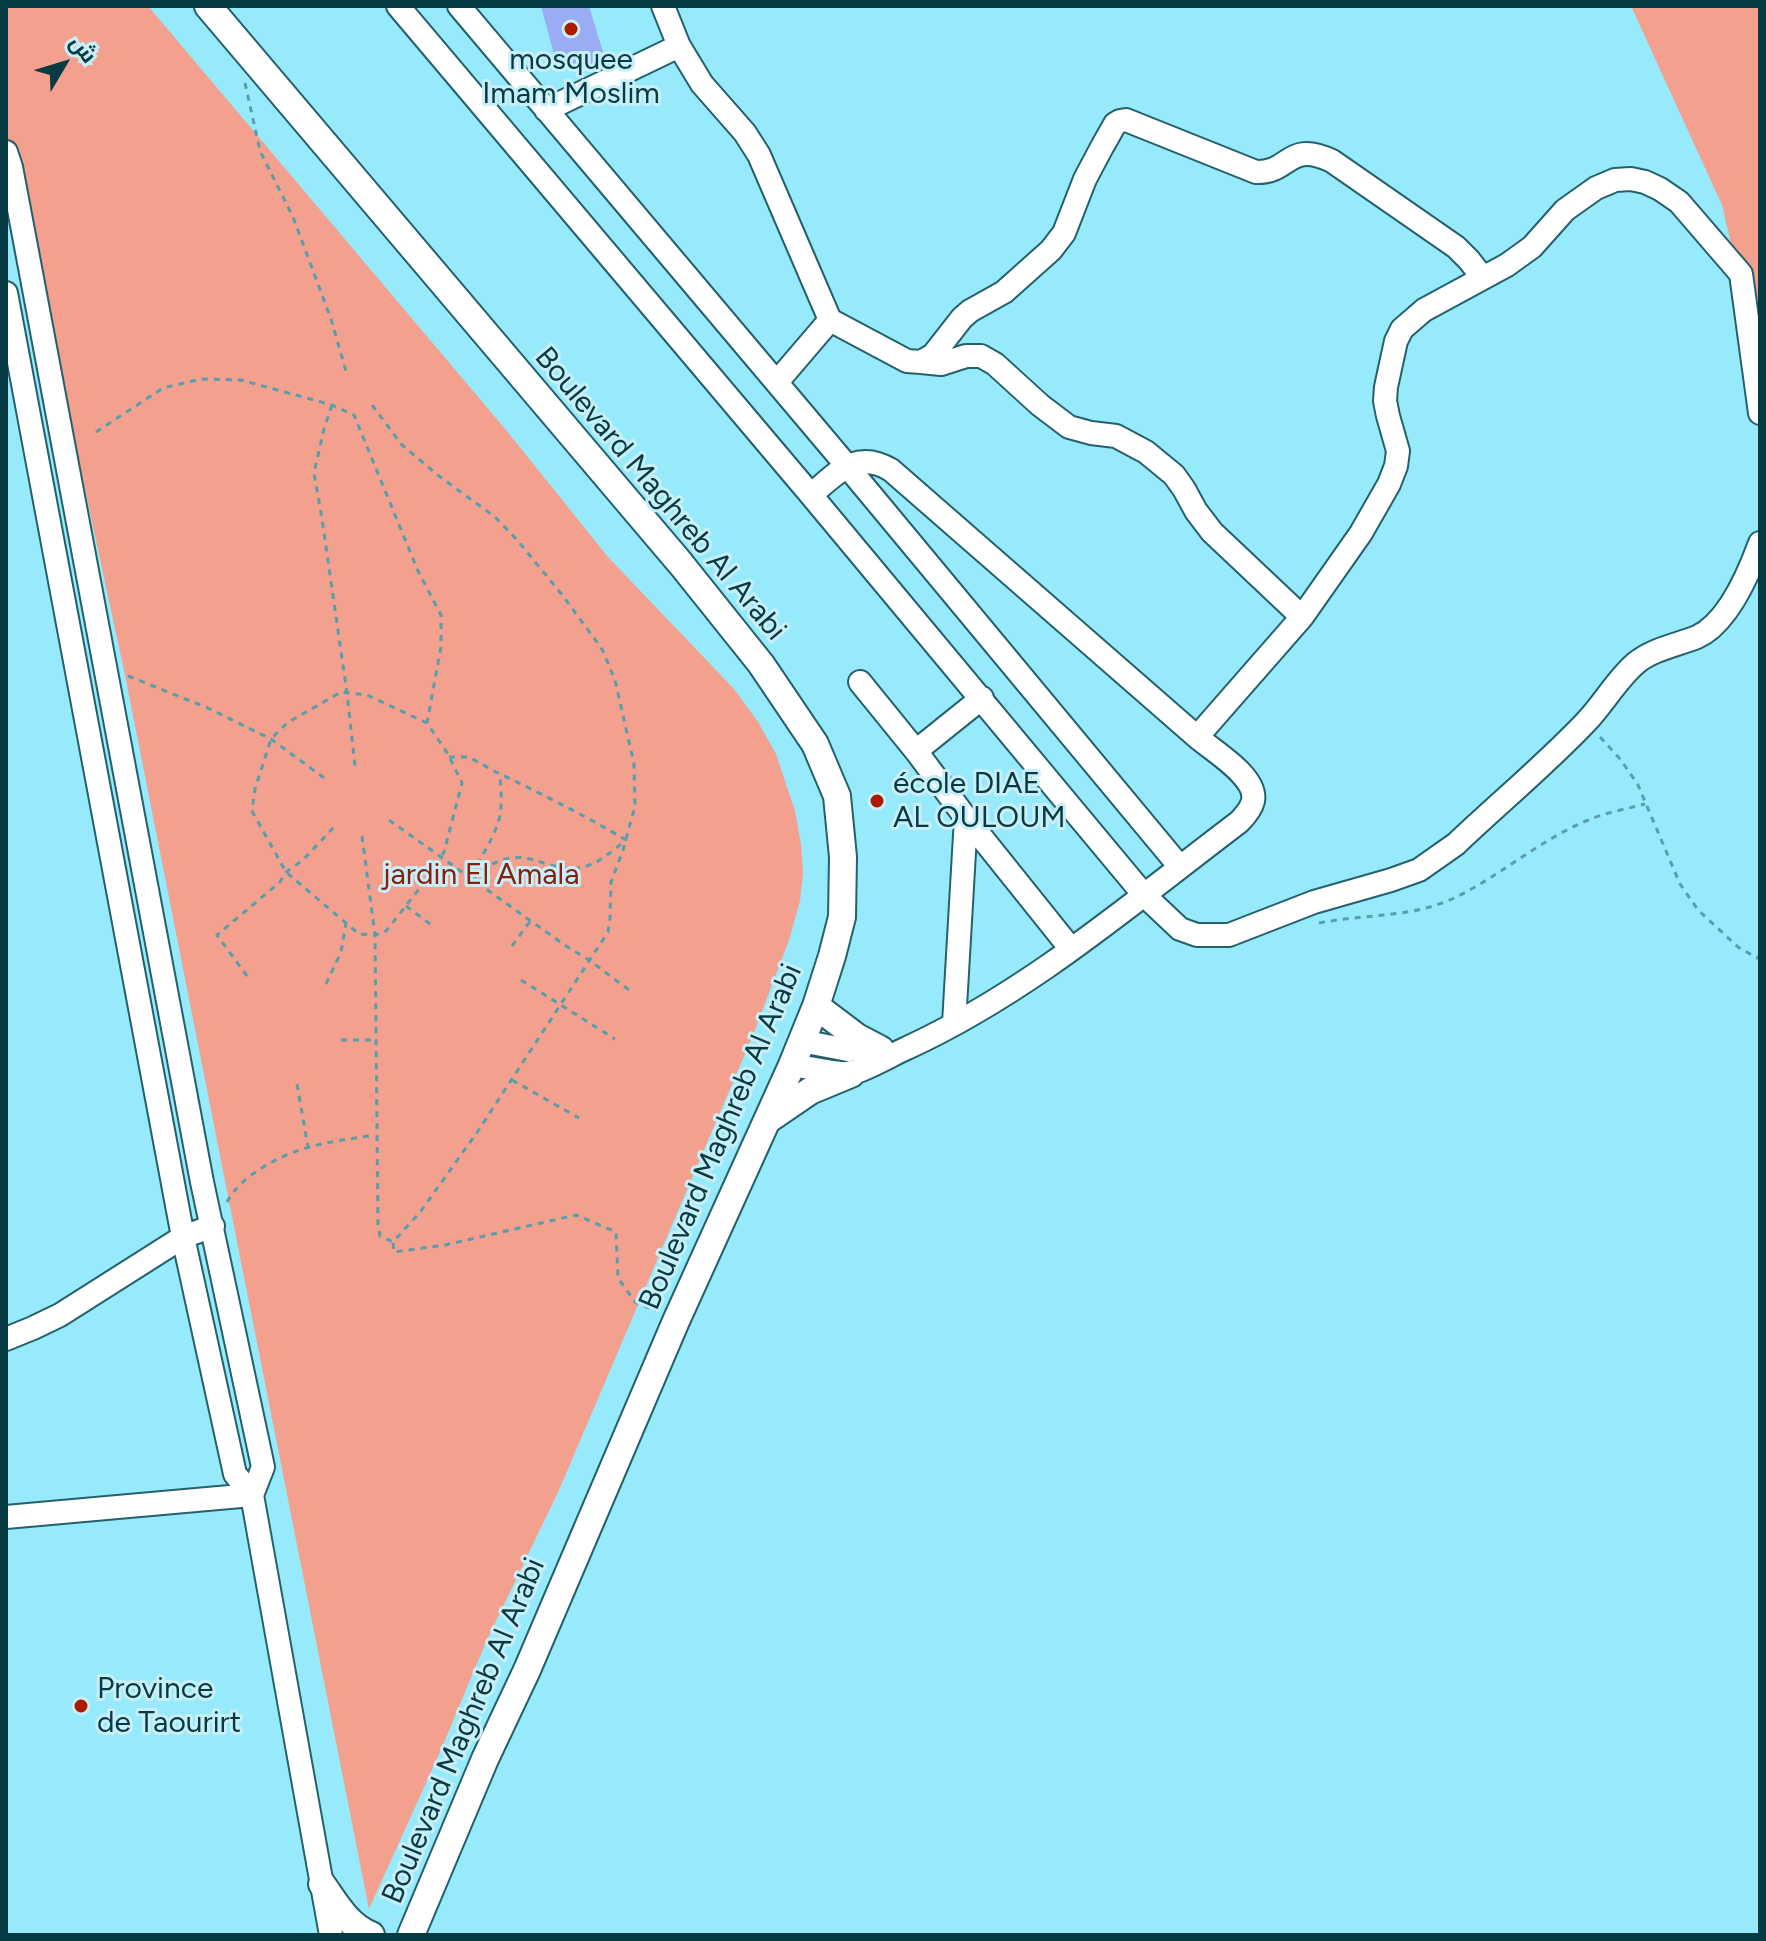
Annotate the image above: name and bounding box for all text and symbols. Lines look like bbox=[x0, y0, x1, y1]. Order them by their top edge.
marker: mosquee Imam Moslim bbox=[562, 20, 580, 38]
north arrow bbox=[24, 24, 104, 104]
text: ش bbox=[64, 29, 103, 68]
place label: mosquee Imam Moslim bbox=[482, 42, 660, 112]
street label: Boulevard Maghreb Al Arabi bbox=[527, 340, 793, 648]
place label: école DIAE AL OULOUM bbox=[893, 766, 1066, 836]
marker: école DIAE AL OULOUM bbox=[868, 792, 886, 810]
park label: jardin El Amala bbox=[382, 857, 580, 893]
street label: Boulevard Maghreb Al Arabi bbox=[632, 959, 810, 1315]
street label: Boulevard Maghreb Al Arabi bbox=[375, 1553, 553, 1909]
place label: Province de Taourirt bbox=[97, 1671, 241, 1742]
marker: Province de Taourirt bbox=[72, 1697, 90, 1715]

